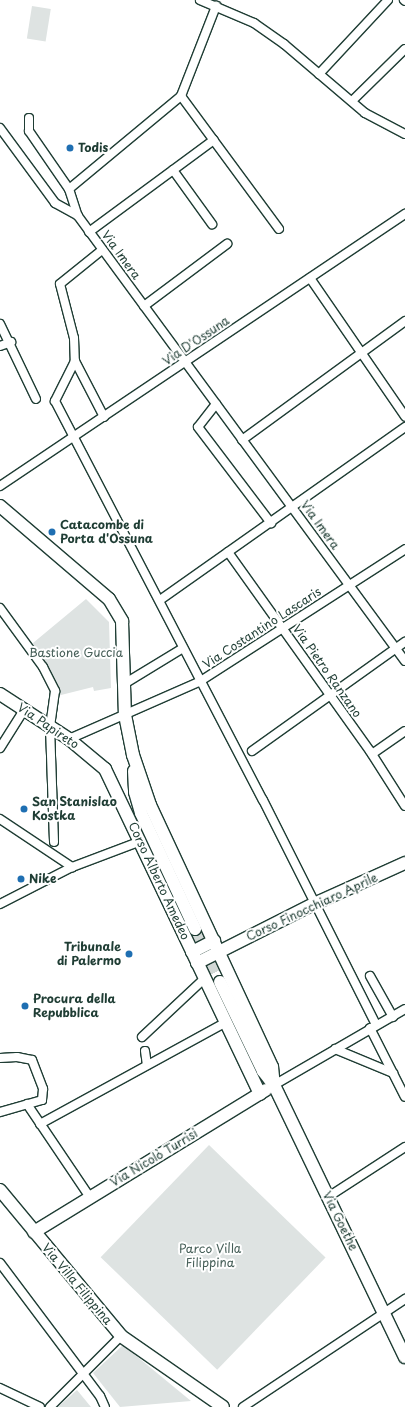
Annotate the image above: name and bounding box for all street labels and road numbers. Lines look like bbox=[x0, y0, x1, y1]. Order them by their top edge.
street label: Via Imera bbox=[99, 228, 143, 282]
street label: Via D'Ossuna bbox=[160, 313, 232, 369]
street label: Via Imera bbox=[298, 498, 342, 552]
street label: Via Costantino Lascaris bbox=[200, 584, 324, 672]
street label: Via Pietro Ranzano bbox=[290, 622, 364, 720]
street label: Via Papireto bbox=[15, 700, 81, 752]
street label: Corso Alberto Amedeo bbox=[125, 819, 193, 943]
street label: Corso Finocchiaro Aprile bbox=[244, 870, 380, 944]
street label: Via Nicolò Turrisi bbox=[107, 1126, 201, 1190]
street label: Via Goethe bbox=[320, 1189, 360, 1253]
street label: Via Villa Filippina bbox=[39, 1241, 115, 1327]

